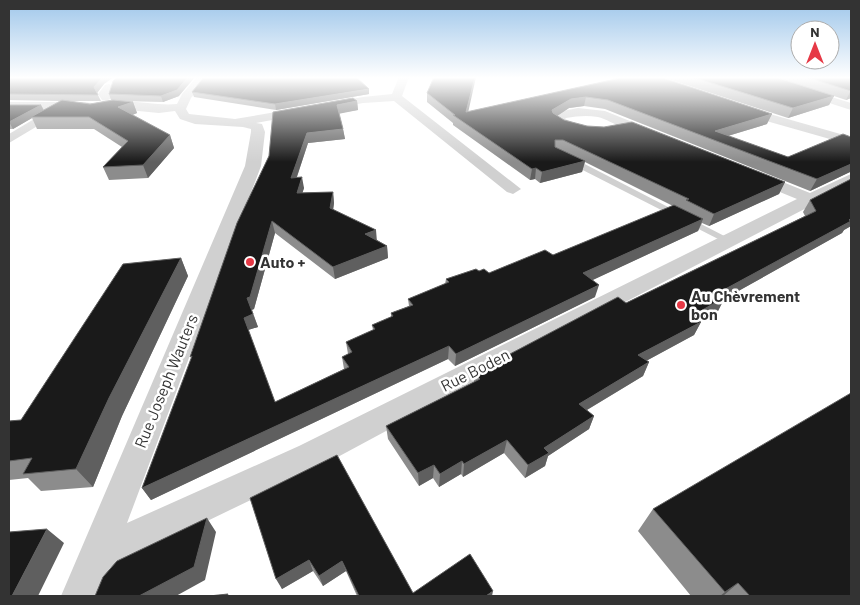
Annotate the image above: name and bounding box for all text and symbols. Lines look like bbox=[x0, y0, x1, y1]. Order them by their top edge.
north arrow bbox=[790, 20, 840, 70]
text: N bbox=[810, 23, 820, 40]
place label: Auto + bbox=[260, 252, 306, 271]
marker: Auto + bbox=[244, 256, 256, 268]
place label: Au Chèvrement bon bbox=[691, 286, 800, 323]
marker: Au Chèvrement bon bbox=[675, 299, 687, 311]
street label: Rue Joseph Wauters bbox=[130, 311, 201, 450]
street label: Rue Boden bbox=[437, 344, 512, 395]

